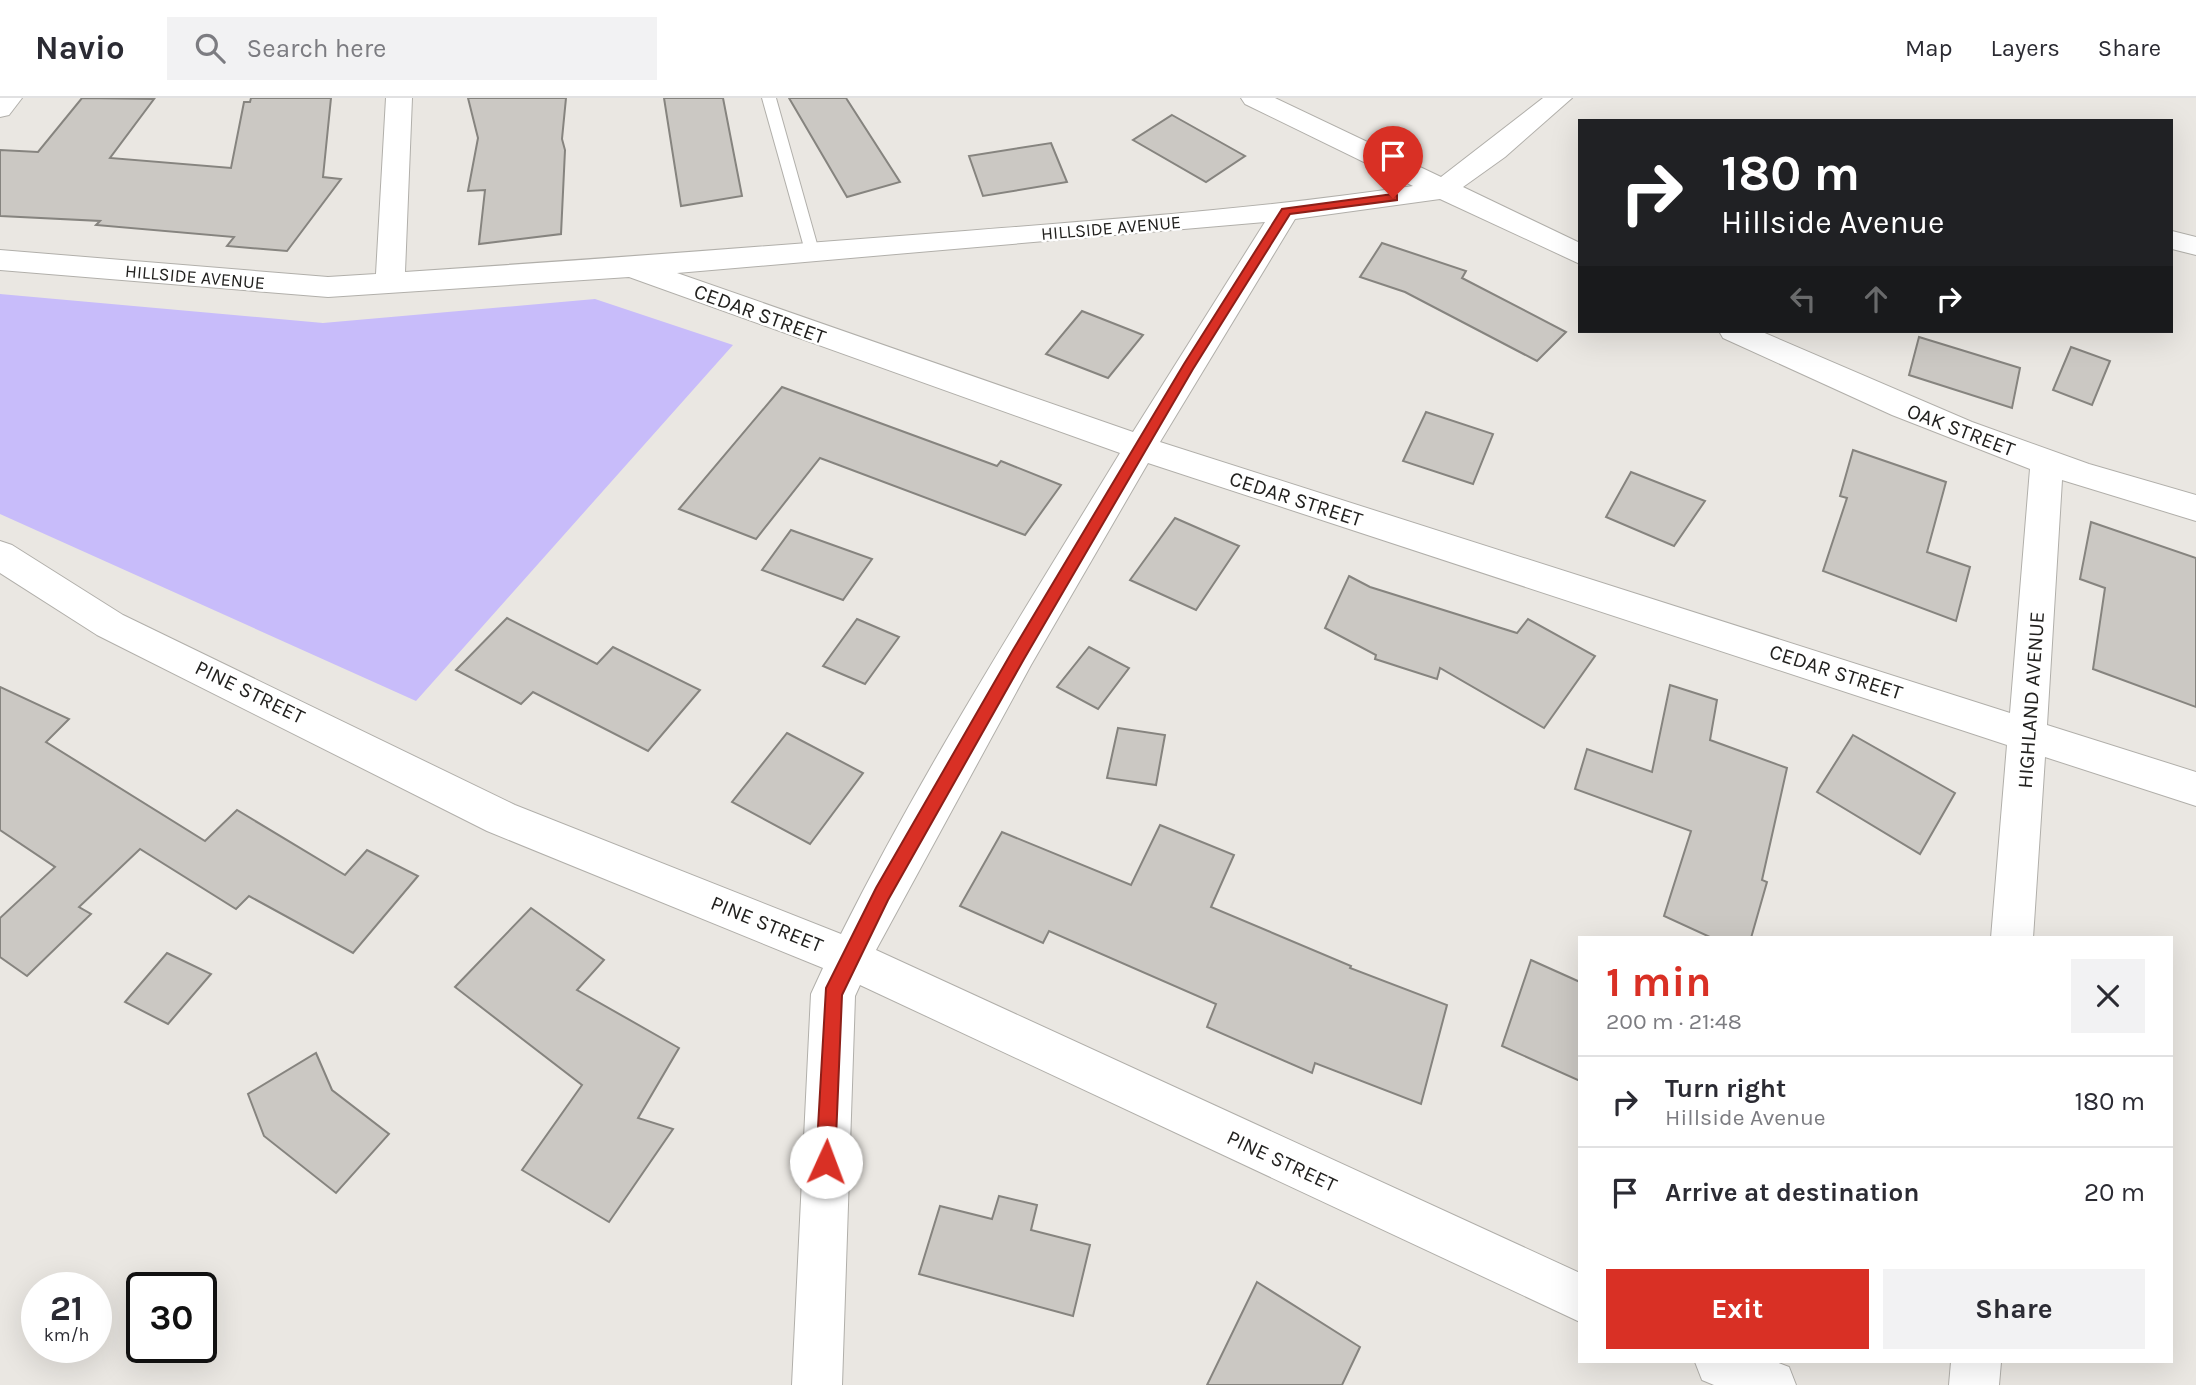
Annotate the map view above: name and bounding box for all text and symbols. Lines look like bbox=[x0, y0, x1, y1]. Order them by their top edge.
search box bbox=[167, 17, 657, 80]
text: Navio bbox=[35, 29, 125, 67]
icon: search bbox=[191, 29, 229, 67]
text: Search here bbox=[247, 33, 386, 64]
text: Map bbox=[1905, 34, 1953, 62]
text: Layers bbox=[1991, 34, 2060, 62]
text: Share bbox=[2098, 34, 2161, 62]
pin bbox=[1363, 126, 1423, 198]
icon: arrive bbox=[1374, 137, 1412, 175]
text: 180 m bbox=[1721, 145, 1860, 202]
icon: right bbox=[1606, 147, 1697, 238]
text: Hillside Avenue bbox=[1721, 204, 1945, 241]
street label: HILLSIDE AVENUE bbox=[1040, 211, 1182, 245]
street label: HILLSIDE AVENUE bbox=[124, 260, 266, 294]
street label: CEDAR STREET bbox=[691, 279, 830, 349]
icon: left bbox=[1784, 280, 1822, 318]
icon: ahead bbox=[1857, 280, 1895, 318]
icon: right bbox=[1930, 280, 1968, 318]
street label: OAK STREET bbox=[1904, 398, 2019, 462]
street label: CEDAR STREET bbox=[1226, 466, 1366, 532]
street label: HIGHLAND AVENUE bbox=[2013, 611, 2049, 789]
street label: CEDAR STREET bbox=[1766, 639, 1906, 705]
street label: PINE STREET bbox=[191, 655, 309, 729]
street label: PINE STREET bbox=[707, 891, 827, 958]
text: 1 min bbox=[1606, 957, 1711, 1007]
button: close bbox=[2071, 959, 2145, 1033]
text: 200 m · 21:48 bbox=[1606, 1008, 1742, 1035]
text: Turn right bbox=[1665, 1073, 1786, 1104]
icon: right bbox=[1606, 1083, 1644, 1121]
text: 180 m bbox=[2075, 1086, 2145, 1117]
text: Hillside Avenue bbox=[1665, 1104, 1826, 1131]
position arrow bbox=[789, 1125, 863, 1199]
street label: PINE STREET bbox=[1223, 1125, 1341, 1197]
icon: arrive bbox=[1606, 1174, 1644, 1212]
text: Arrive at destination bbox=[1665, 1177, 1919, 1208]
text: 20 m bbox=[2084, 1177, 2145, 1208]
button: Exit bbox=[1606, 1269, 1869, 1349]
button: Share bbox=[1883, 1269, 2145, 1349]
speed limit sign: 30 bbox=[126, 1272, 217, 1363]
text: 21 bbox=[50, 1288, 83, 1329]
text: km/h bbox=[44, 1324, 89, 1346]

